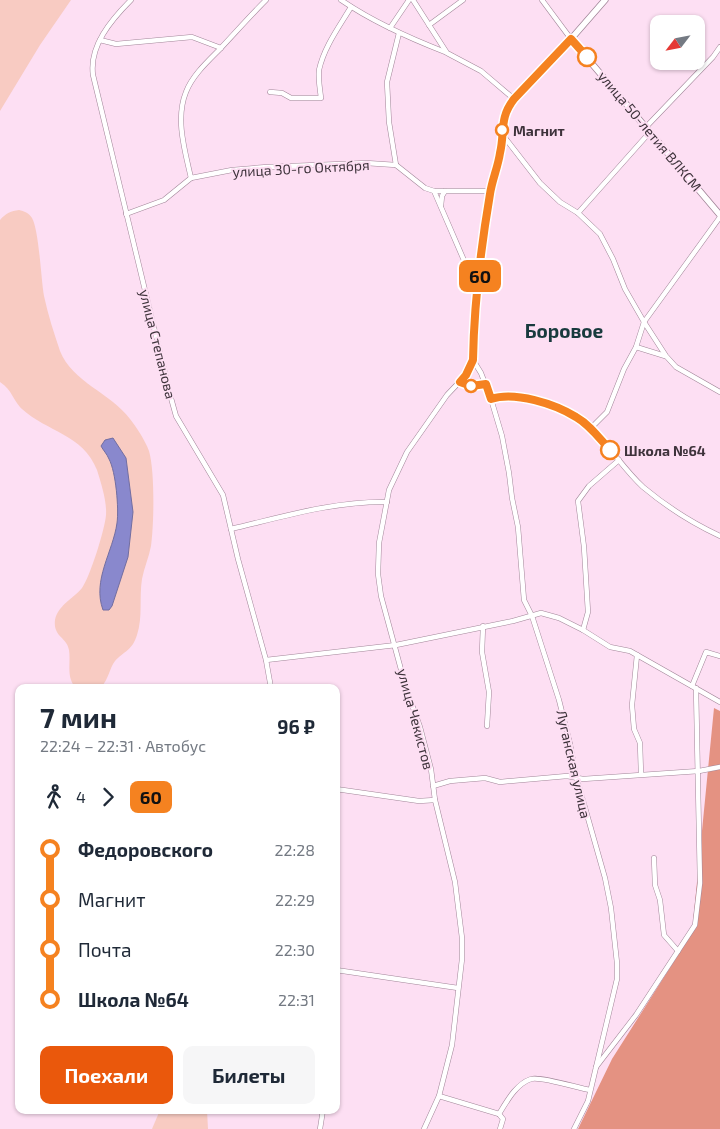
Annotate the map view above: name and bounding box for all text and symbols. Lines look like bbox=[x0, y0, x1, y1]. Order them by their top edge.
north arrow bbox=[650, 15, 705, 70]
map controls bbox=[650, 15, 705, 70]
unlabelled marker bbox=[577, 47, 597, 67]
street label: улица 50-летия ВЛКСМ bbox=[595, 67, 705, 195]
place label: Магнит bbox=[513, 122, 565, 139]
marker: Магнит bbox=[495, 123, 509, 137]
street label: улица 30-го Октября bbox=[232, 156, 370, 180]
line badge: 60 bbox=[458, 260, 502, 292]
text: 60 bbox=[469, 265, 491, 287]
street label: улица Степанова bbox=[136, 288, 180, 400]
district label: Боровое bbox=[525, 319, 604, 342]
unlabelled marker bbox=[464, 379, 478, 393]
marker: Школа №64 bbox=[600, 440, 620, 460]
place label: Школа №64 bbox=[624, 442, 706, 459]
street label: улица Чекистов bbox=[394, 667, 438, 771]
text: 7 мин bbox=[40, 700, 117, 734]
street label: Луганская улица bbox=[553, 708, 595, 820]
text: 96 ₽ bbox=[277, 715, 315, 738]
text: 22:24 – 22:31 · Автобус bbox=[40, 736, 206, 755]
icon: walk bbox=[40, 783, 68, 811]
icon: forward bbox=[94, 783, 122, 811]
text: 60 bbox=[140, 786, 162, 808]
text: 4 bbox=[76, 787, 86, 806]
text: Федоровского bbox=[78, 838, 213, 861]
text: 22:28 bbox=[275, 840, 315, 859]
text: Магнит bbox=[78, 888, 145, 911]
text: 22:29 bbox=[275, 890, 315, 909]
text: Почта bbox=[78, 938, 131, 961]
text: 22:30 bbox=[275, 940, 315, 959]
text: Школа №64 bbox=[78, 988, 189, 1011]
text: 22:31 bbox=[278, 990, 315, 1009]
button: Поехали bbox=[40, 1046, 173, 1104]
button: Билеты bbox=[183, 1046, 315, 1104]

